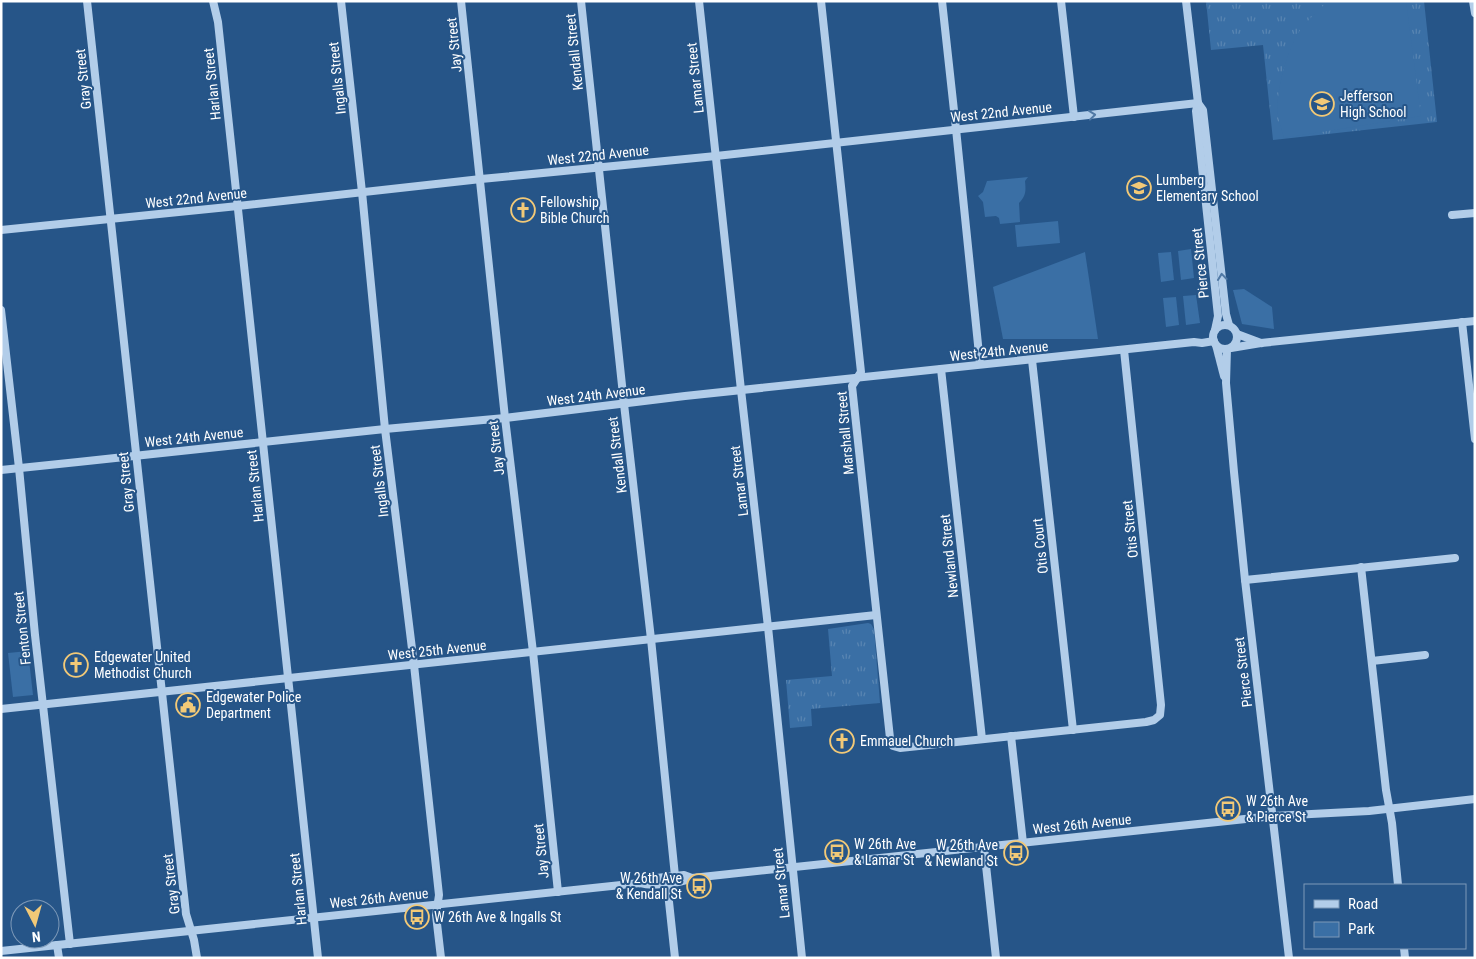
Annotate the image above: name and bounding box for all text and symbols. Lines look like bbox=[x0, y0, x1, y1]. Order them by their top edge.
street label: Kendall Street bbox=[562, 13, 586, 91]
street label: Jay Street bbox=[443, 17, 465, 73]
street label: Ingalls Street bbox=[325, 41, 349, 115]
street label: Lamar Street bbox=[683, 42, 707, 114]
street label: Harlan Street bbox=[200, 47, 224, 121]
street label: Gray Street bbox=[72, 48, 94, 110]
place label: Jefferson High School bbox=[1340, 88, 1407, 120]
school or university icon: Jefferson High School bbox=[1309, 91, 1335, 117]
street label: West 22nd Avenue bbox=[950, 99, 1053, 125]
one-way arrow bbox=[1088, 110, 1096, 121]
street label: West 22nd Avenue bbox=[547, 142, 650, 168]
place label: Lumberg Elementary School bbox=[1156, 172, 1259, 204]
school or university icon: Lumberg Elementary School bbox=[1126, 175, 1152, 201]
street label: West 22nd Avenue bbox=[145, 185, 248, 211]
place label: Fellowship Bible Church bbox=[540, 194, 610, 226]
church icon: Fellowship Bible Church bbox=[510, 197, 536, 223]
street label: Pierce Street bbox=[1188, 227, 1212, 299]
one-way arrow bbox=[1217, 273, 1228, 281]
street label: West 24th Avenue bbox=[949, 338, 1049, 364]
street label: West 24th Avenue bbox=[546, 381, 647, 409]
street label: Marshall Street bbox=[833, 391, 857, 475]
street label: Kendall Street bbox=[604, 416, 630, 494]
street label: Jay Street bbox=[485, 420, 507, 476]
street label: West 24th Avenue bbox=[144, 424, 244, 450]
street label: Ingalls Street bbox=[367, 444, 391, 518]
street label: Lamar Street bbox=[727, 445, 751, 517]
street label: Harlan Street bbox=[243, 449, 267, 523]
street label: Gray Street bbox=[115, 451, 137, 513]
street label: Otis Street bbox=[1119, 499, 1141, 559]
street label: Newland Street bbox=[937, 513, 961, 599]
street label: Otis Court bbox=[1029, 517, 1051, 575]
street label: Fenton Street bbox=[10, 590, 34, 666]
street label: Pierce Street bbox=[1231, 636, 1255, 708]
street label: West 25th Avenue bbox=[387, 637, 487, 663]
place label: Edgewater United Methodist Church bbox=[94, 649, 192, 681]
church icon: Edgewater United Methodist Church bbox=[63, 652, 89, 678]
place label: Edgewater Police Department bbox=[206, 689, 302, 721]
public building icon: Edgewater Police Department bbox=[175, 692, 201, 718]
church icon: Emmauel Church bbox=[829, 728, 855, 754]
place label: Emmauel Church bbox=[860, 733, 953, 749]
place label: W 26th Ave & Pierce St bbox=[1246, 793, 1308, 825]
bus stop icon: W 26th Ave & Pierce St bbox=[1215, 796, 1241, 822]
street label: West 26th Avenue bbox=[1032, 811, 1132, 837]
street label: Jay Street bbox=[530, 823, 552, 879]
place label: W 26th Ave & Lamar St bbox=[854, 836, 916, 868]
place label: W 26th Ave & Newland St bbox=[925, 837, 998, 869]
bus stop icon: W 26th Ave & Lamar St bbox=[824, 839, 850, 865]
bus stop icon: W 26th Ave & Newland St bbox=[1003, 840, 1029, 866]
street label: Lamar Street bbox=[769, 847, 793, 919]
street label: Harlan Street bbox=[286, 852, 310, 926]
street label: Gray Street bbox=[159, 853, 183, 915]
place label: W 26th Ave & Kendall St bbox=[616, 870, 682, 902]
bus stop icon: W 26th Ave & Kendall St bbox=[686, 873, 712, 899]
legend bbox=[1304, 884, 1466, 949]
street label: West 26th Avenue bbox=[329, 885, 429, 911]
text: Road bbox=[1348, 895, 1378, 913]
north arrow bbox=[10, 899, 60, 949]
bus stop icon: W 26th Ave & Ingalls St bbox=[404, 904, 430, 930]
place label: W 26th Ave & Ingalls St bbox=[434, 909, 561, 925]
text: Park bbox=[1348, 920, 1375, 938]
text: N bbox=[31, 929, 41, 945]

